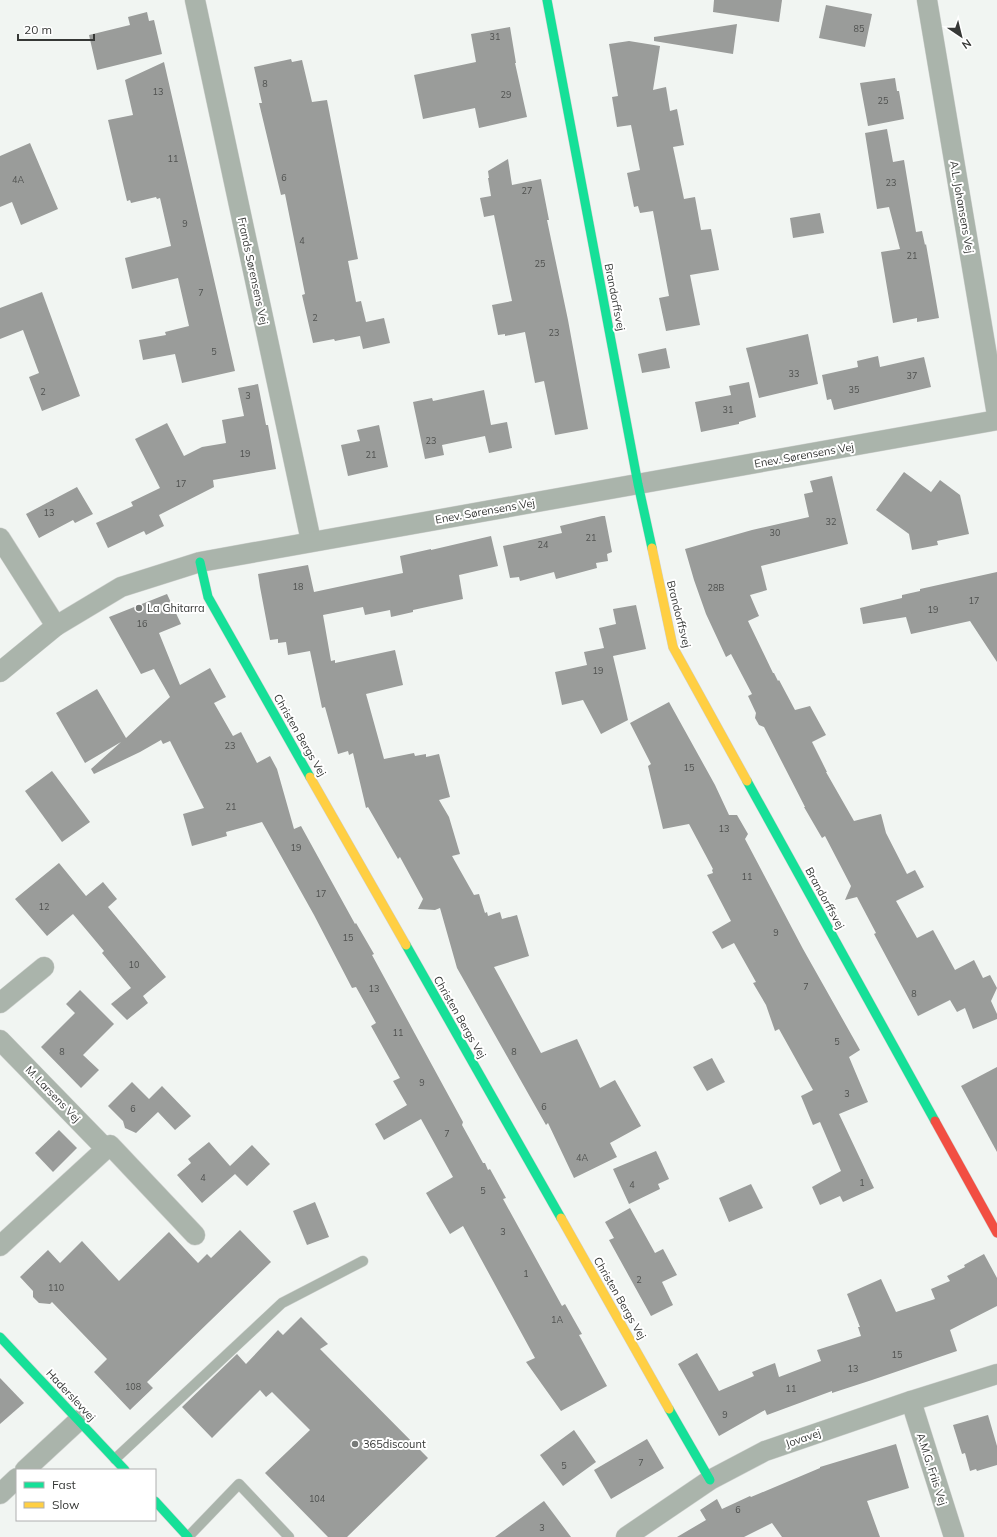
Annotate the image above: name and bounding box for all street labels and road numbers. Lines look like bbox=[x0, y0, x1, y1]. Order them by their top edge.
street label: A.L. Johansens Vej bbox=[947, 160, 977, 254]
street label: Frands Sørensens Vej bbox=[235, 216, 271, 326]
street label: Brandorffsvej bbox=[602, 262, 628, 332]
street label: Enev. Sørensens Vej bbox=[753, 439, 855, 471]
street label: Enev. Sørensens Vej bbox=[434, 495, 536, 527]
street label: Brandorffsvej bbox=[664, 579, 694, 649]
street label: Christen Bergs Vej bbox=[271, 691, 329, 779]
street label: Brandorffsvej bbox=[802, 865, 848, 931]
street label: Christen Bergs Vej bbox=[431, 973, 489, 1061]
street label: M. Larsens Vej bbox=[23, 1063, 83, 1125]
street label: Christen Bergs Vej bbox=[591, 1254, 649, 1342]
street label: Haderslevvej bbox=[43, 1366, 99, 1424]
street label: Jovavej bbox=[783, 1425, 823, 1451]
street label: A.M.G. Friis Vej bbox=[914, 1431, 950, 1507]

